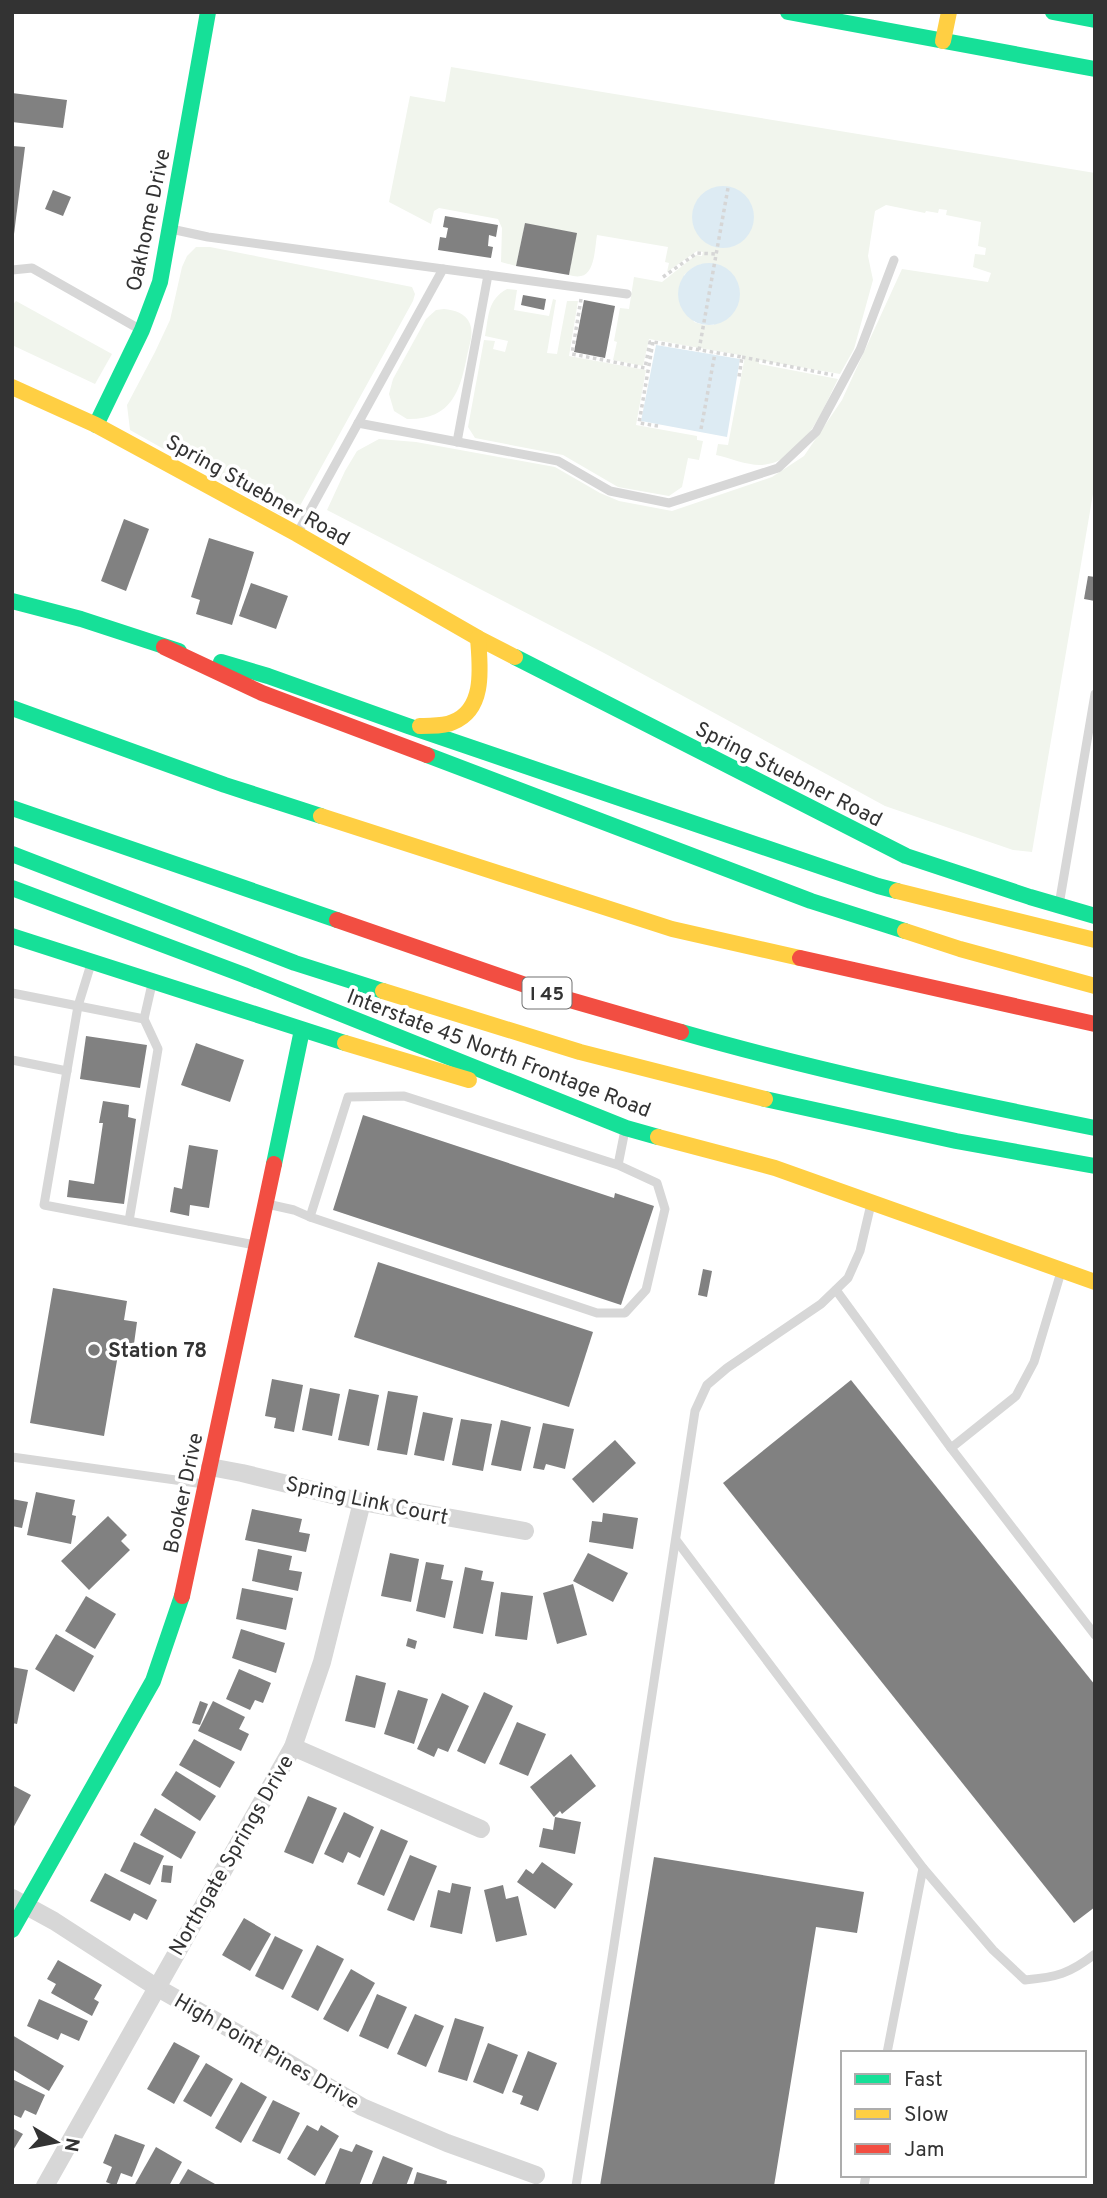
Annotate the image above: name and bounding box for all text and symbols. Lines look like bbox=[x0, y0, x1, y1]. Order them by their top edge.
street label: Oakhome Drive bbox=[121, 147, 178, 294]
street label: Spring Stuebner Road bbox=[160, 429, 354, 553]
street label: Spring Stuebner Road bbox=[690, 716, 886, 834]
road number: I 45 bbox=[522, 978, 572, 1009]
street label: Interstate 45 North Frontage Road bbox=[343, 984, 654, 1125]
place label: Station 78 bbox=[108, 1338, 207, 1365]
marker: Station 78 bbox=[86, 1342, 102, 1358]
street label: Booker Drive bbox=[159, 1431, 210, 1556]
street label: Spring Link Court bbox=[283, 1471, 450, 1532]
street label: Northgate Springs Drive bbox=[164, 1750, 301, 1961]
street label: High Point Pines Drive bbox=[169, 1988, 364, 2116]
legend bbox=[841, 2051, 1086, 2177]
text: Fast bbox=[904, 2067, 943, 2094]
text: Slow bbox=[904, 2102, 949, 2129]
north arrow bbox=[21, 2107, 91, 2177]
text: N bbox=[58, 2136, 84, 2153]
text: Jam bbox=[904, 2137, 945, 2164]

